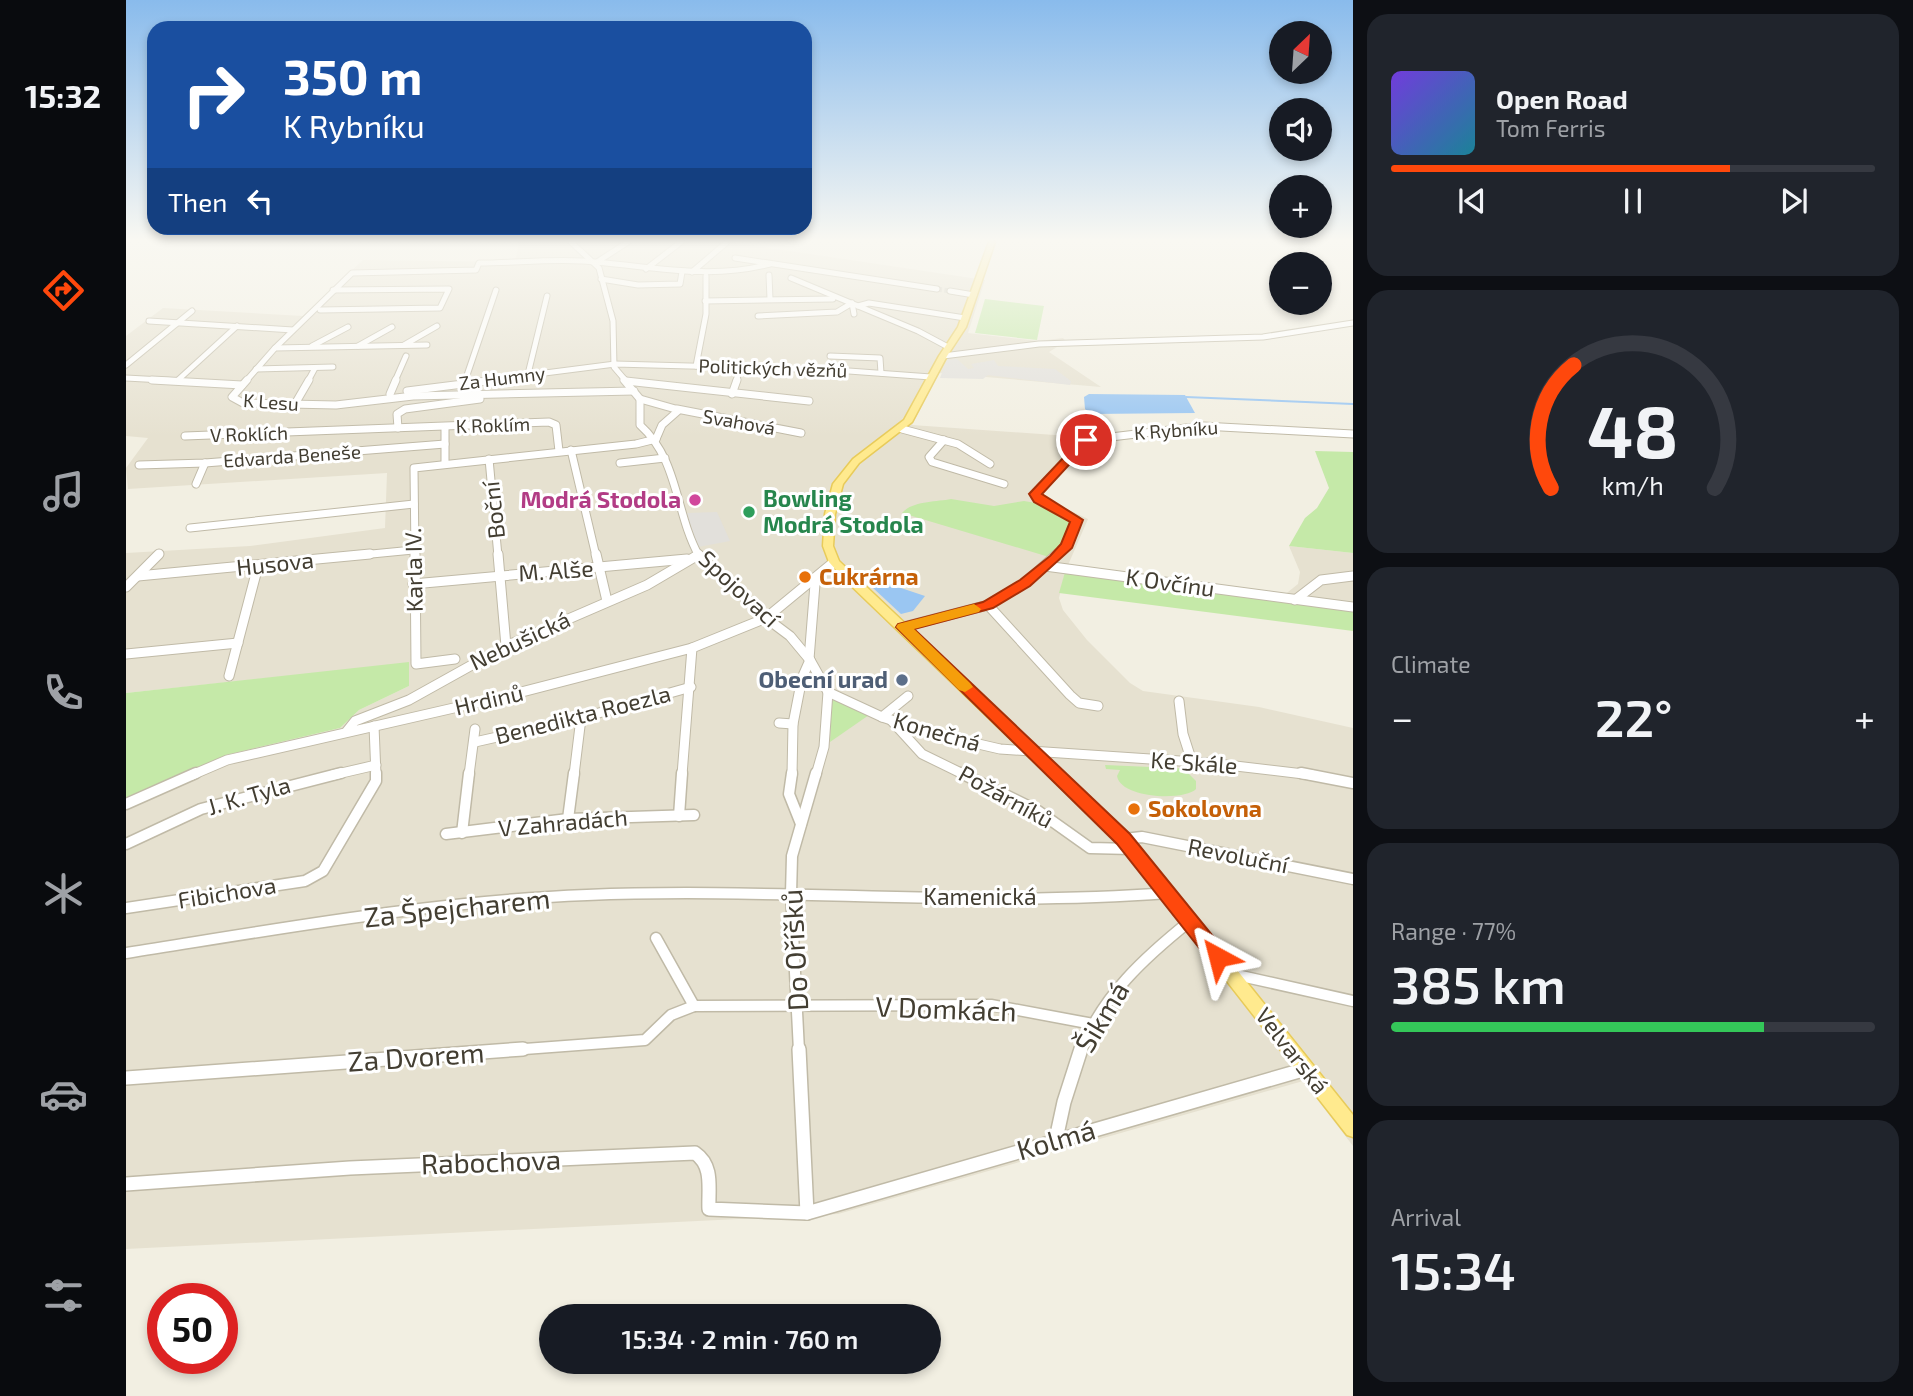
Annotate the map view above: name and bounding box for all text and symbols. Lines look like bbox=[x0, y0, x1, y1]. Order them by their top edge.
north arrow bbox=[1269, 21, 1332, 84]
map controls bbox=[1269, 21, 1332, 315]
text: 350 m bbox=[283, 46, 423, 105]
icon: right bbox=[168, 49, 259, 140]
text: 15:32 bbox=[25, 76, 101, 114]
text: Open Road bbox=[1496, 83, 1628, 114]
button: sound bbox=[1269, 98, 1332, 161]
text: K Rybníku bbox=[283, 106, 425, 144]
text: Tom Ferris bbox=[1496, 114, 1605, 142]
button: + bbox=[1269, 175, 1332, 238]
icon: left bbox=[241, 182, 279, 220]
icon: previous bbox=[1453, 182, 1491, 220]
icon: pause bbox=[1614, 182, 1652, 220]
icon: next bbox=[1775, 182, 1813, 220]
text: Then bbox=[168, 186, 227, 217]
button: − bbox=[1269, 252, 1332, 315]
icon: directions bbox=[39, 266, 88, 315]
street label: Politických vězňů bbox=[698, 353, 848, 382]
street label: Za Humny bbox=[458, 361, 546, 394]
text: 48 bbox=[1587, 385, 1679, 473]
street label: K Lesu bbox=[242, 388, 300, 415]
street label: Svahová bbox=[701, 404, 777, 439]
pin bbox=[1056, 410, 1116, 470]
street label: K Roklím bbox=[455, 412, 531, 437]
street label: K Rybníku bbox=[1133, 415, 1219, 444]
street label: V Roklích bbox=[210, 421, 288, 446]
icon: arrive bbox=[1067, 421, 1105, 459]
street label: Edvarda Beneše bbox=[222, 439, 362, 472]
icon: music bbox=[39, 467, 88, 516]
text: km/h bbox=[1602, 469, 1664, 499]
street label: Boční bbox=[476, 479, 510, 540]
place label: Bowling Modrá Stodola bbox=[763, 484, 924, 538]
place label: Modrá Stodola bbox=[520, 485, 681, 513]
marker: Modrá Stodola bbox=[687, 492, 703, 508]
marker: Bowling Modrá Stodola bbox=[741, 504, 757, 520]
street label: Karla IV. bbox=[398, 528, 428, 612]
street label: Spojovací bbox=[694, 544, 787, 633]
street label: Husova bbox=[235, 545, 315, 581]
street label: M. Alše bbox=[517, 553, 594, 587]
place label: Cukrárna bbox=[819, 562, 919, 590]
street label: K Ovčínu bbox=[1124, 562, 1216, 602]
marker: Cukrárna bbox=[797, 569, 813, 585]
street label: Nebušická bbox=[465, 605, 574, 676]
text: Climate bbox=[1391, 650, 1471, 678]
place label: Obecní urad bbox=[758, 665, 888, 693]
icon: phone bbox=[39, 668, 88, 717]
marker: Obecní urad bbox=[894, 672, 910, 688]
street label: Hrdinů bbox=[452, 678, 526, 721]
street label: Benedikta Roezla bbox=[492, 679, 674, 749]
text: 22° bbox=[1595, 685, 1673, 747]
text: − bbox=[1391, 694, 1413, 740]
text: + bbox=[1854, 694, 1875, 740]
street label: Konečná bbox=[890, 705, 984, 757]
street label: Ke Skále bbox=[1150, 745, 1239, 779]
street label: Požárníků bbox=[954, 759, 1059, 834]
street label: J. K. Tyla bbox=[204, 770, 293, 820]
place label: Sokolovna bbox=[1148, 794, 1262, 822]
marker: Sokolovna bbox=[1126, 801, 1142, 817]
street label: V Zahradách bbox=[497, 802, 629, 842]
street label: Revoluční bbox=[1186, 832, 1292, 879]
icon: climate bbox=[39, 869, 88, 918]
street label: Fibichova bbox=[176, 870, 278, 914]
street label: Za Špejcharem bbox=[362, 880, 552, 934]
street label: Kamenická bbox=[923, 882, 1037, 910]
street label: Do Oříšků bbox=[774, 888, 814, 1012]
text: Range · 77% bbox=[1391, 917, 1516, 945]
position arrow bbox=[1181, 920, 1255, 994]
text: 385 km bbox=[1391, 952, 1566, 1014]
street label: Šikmá bbox=[1067, 975, 1135, 1058]
street label: V Domkách bbox=[875, 989, 1017, 1027]
street label: Velvarská bbox=[1250, 1002, 1335, 1099]
street label: Za Dvorem bbox=[346, 1034, 485, 1078]
icon: car bbox=[39, 1070, 88, 1119]
street label: Kolmá bbox=[1012, 1112, 1099, 1166]
street label: Rabochova bbox=[420, 1142, 562, 1180]
text: Arrival bbox=[1391, 1203, 1461, 1231]
text: 15:34 bbox=[1391, 1238, 1516, 1300]
icon: filters bbox=[39, 1271, 88, 1320]
speed limit sign: 50 bbox=[147, 1283, 238, 1374]
text: 15:34 · 2 min · 760 m bbox=[622, 1323, 858, 1354]

